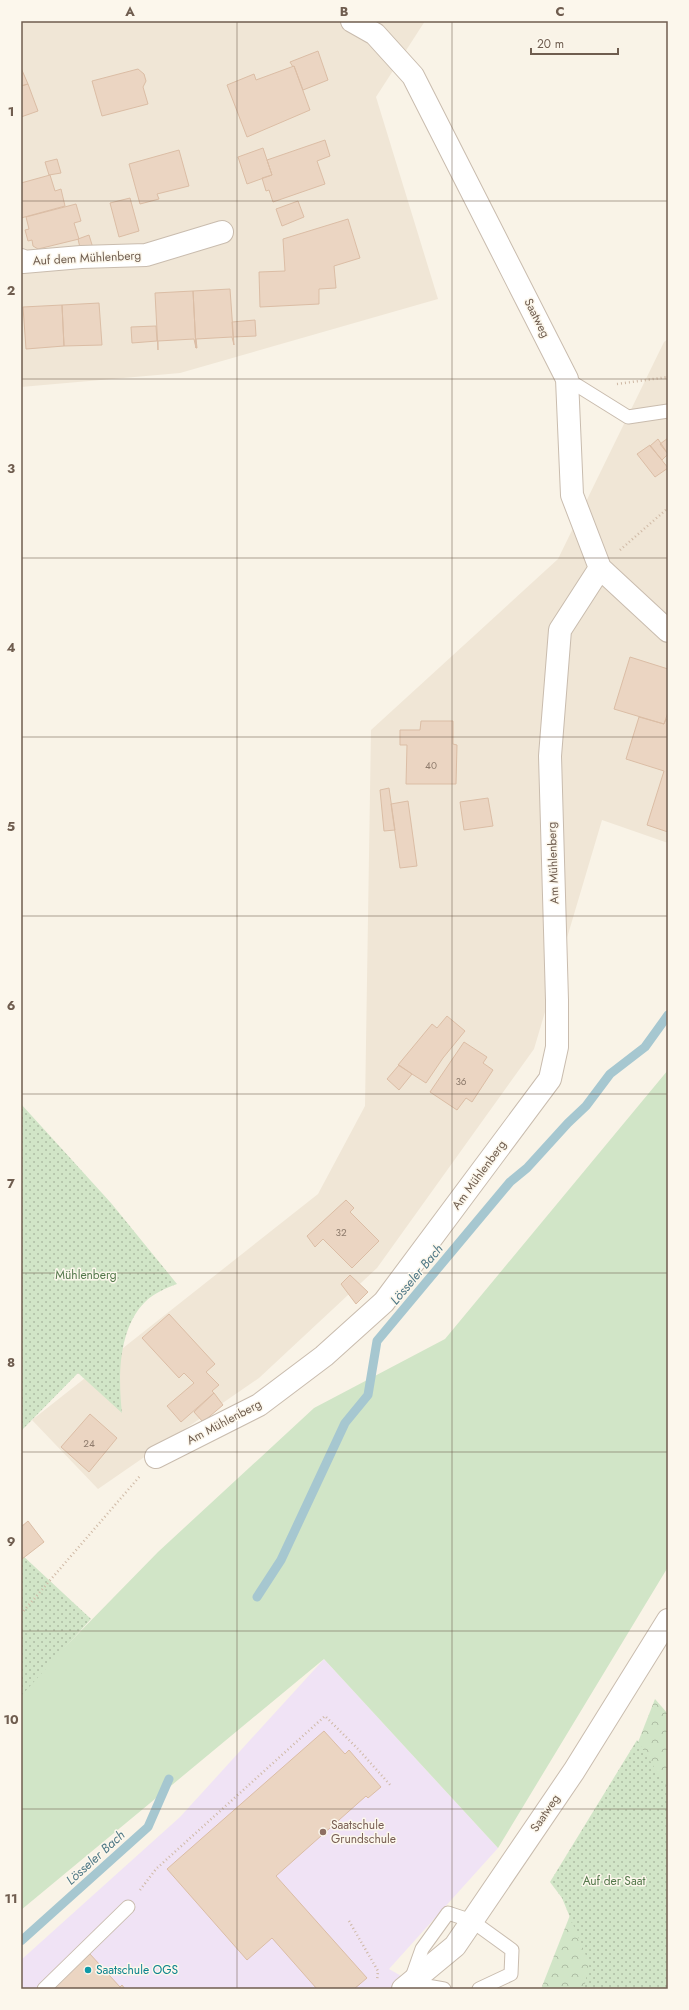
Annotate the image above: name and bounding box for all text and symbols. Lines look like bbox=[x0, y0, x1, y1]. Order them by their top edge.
text: A bbox=[124, 2, 135, 21]
text: B bbox=[340, 2, 349, 21]
text: C bbox=[555, 2, 565, 21]
scale bar bbox=[531, 30, 618, 56]
text: 20 m bbox=[537, 35, 564, 53]
text: 1 bbox=[8, 102, 14, 121]
street label: Auf dem Mühlenberg bbox=[32, 246, 142, 270]
text: 2 bbox=[7, 281, 15, 300]
street label: Saatweg bbox=[519, 295, 555, 341]
text: 3 bbox=[7, 459, 15, 478]
text: 4 bbox=[6, 638, 16, 657]
house number: 40 bbox=[425, 758, 437, 773]
text: 5 bbox=[7, 817, 15, 836]
street label: Am Mühlenberg bbox=[543, 822, 563, 904]
text: 6 bbox=[7, 996, 16, 1015]
house number: 36 bbox=[455, 1074, 467, 1089]
street label: Am Mühlenberg bbox=[448, 1136, 510, 1214]
text: 7 bbox=[7, 1174, 15, 1193]
house number: 32 bbox=[335, 1225, 347, 1240]
water label: Lösseler Bach bbox=[385, 1240, 448, 1309]
park label: Mühlenberg bbox=[55, 1266, 117, 1284]
text: 8 bbox=[7, 1353, 15, 1372]
street label: Am Mühlenberg bbox=[183, 1395, 265, 1449]
house number: 24 bbox=[83, 1436, 95, 1451]
text: 9 bbox=[7, 1532, 16, 1551]
text: 10 bbox=[3, 1710, 19, 1729]
street label: Saatweg bbox=[526, 1791, 564, 1835]
place label: Saatschule Grundschule bbox=[331, 1816, 396, 1848]
water label: Lösseler Bach bbox=[62, 1825, 129, 1889]
marker: Saatschule Grundschule bbox=[318, 1827, 328, 1837]
park label: Auf der Saat bbox=[583, 1872, 645, 1890]
text: 11 bbox=[4, 1889, 18, 1908]
place label: Saatschule OGS bbox=[96, 1961, 178, 1979]
marker: Saatschule OGS bbox=[83, 1965, 93, 1975]

